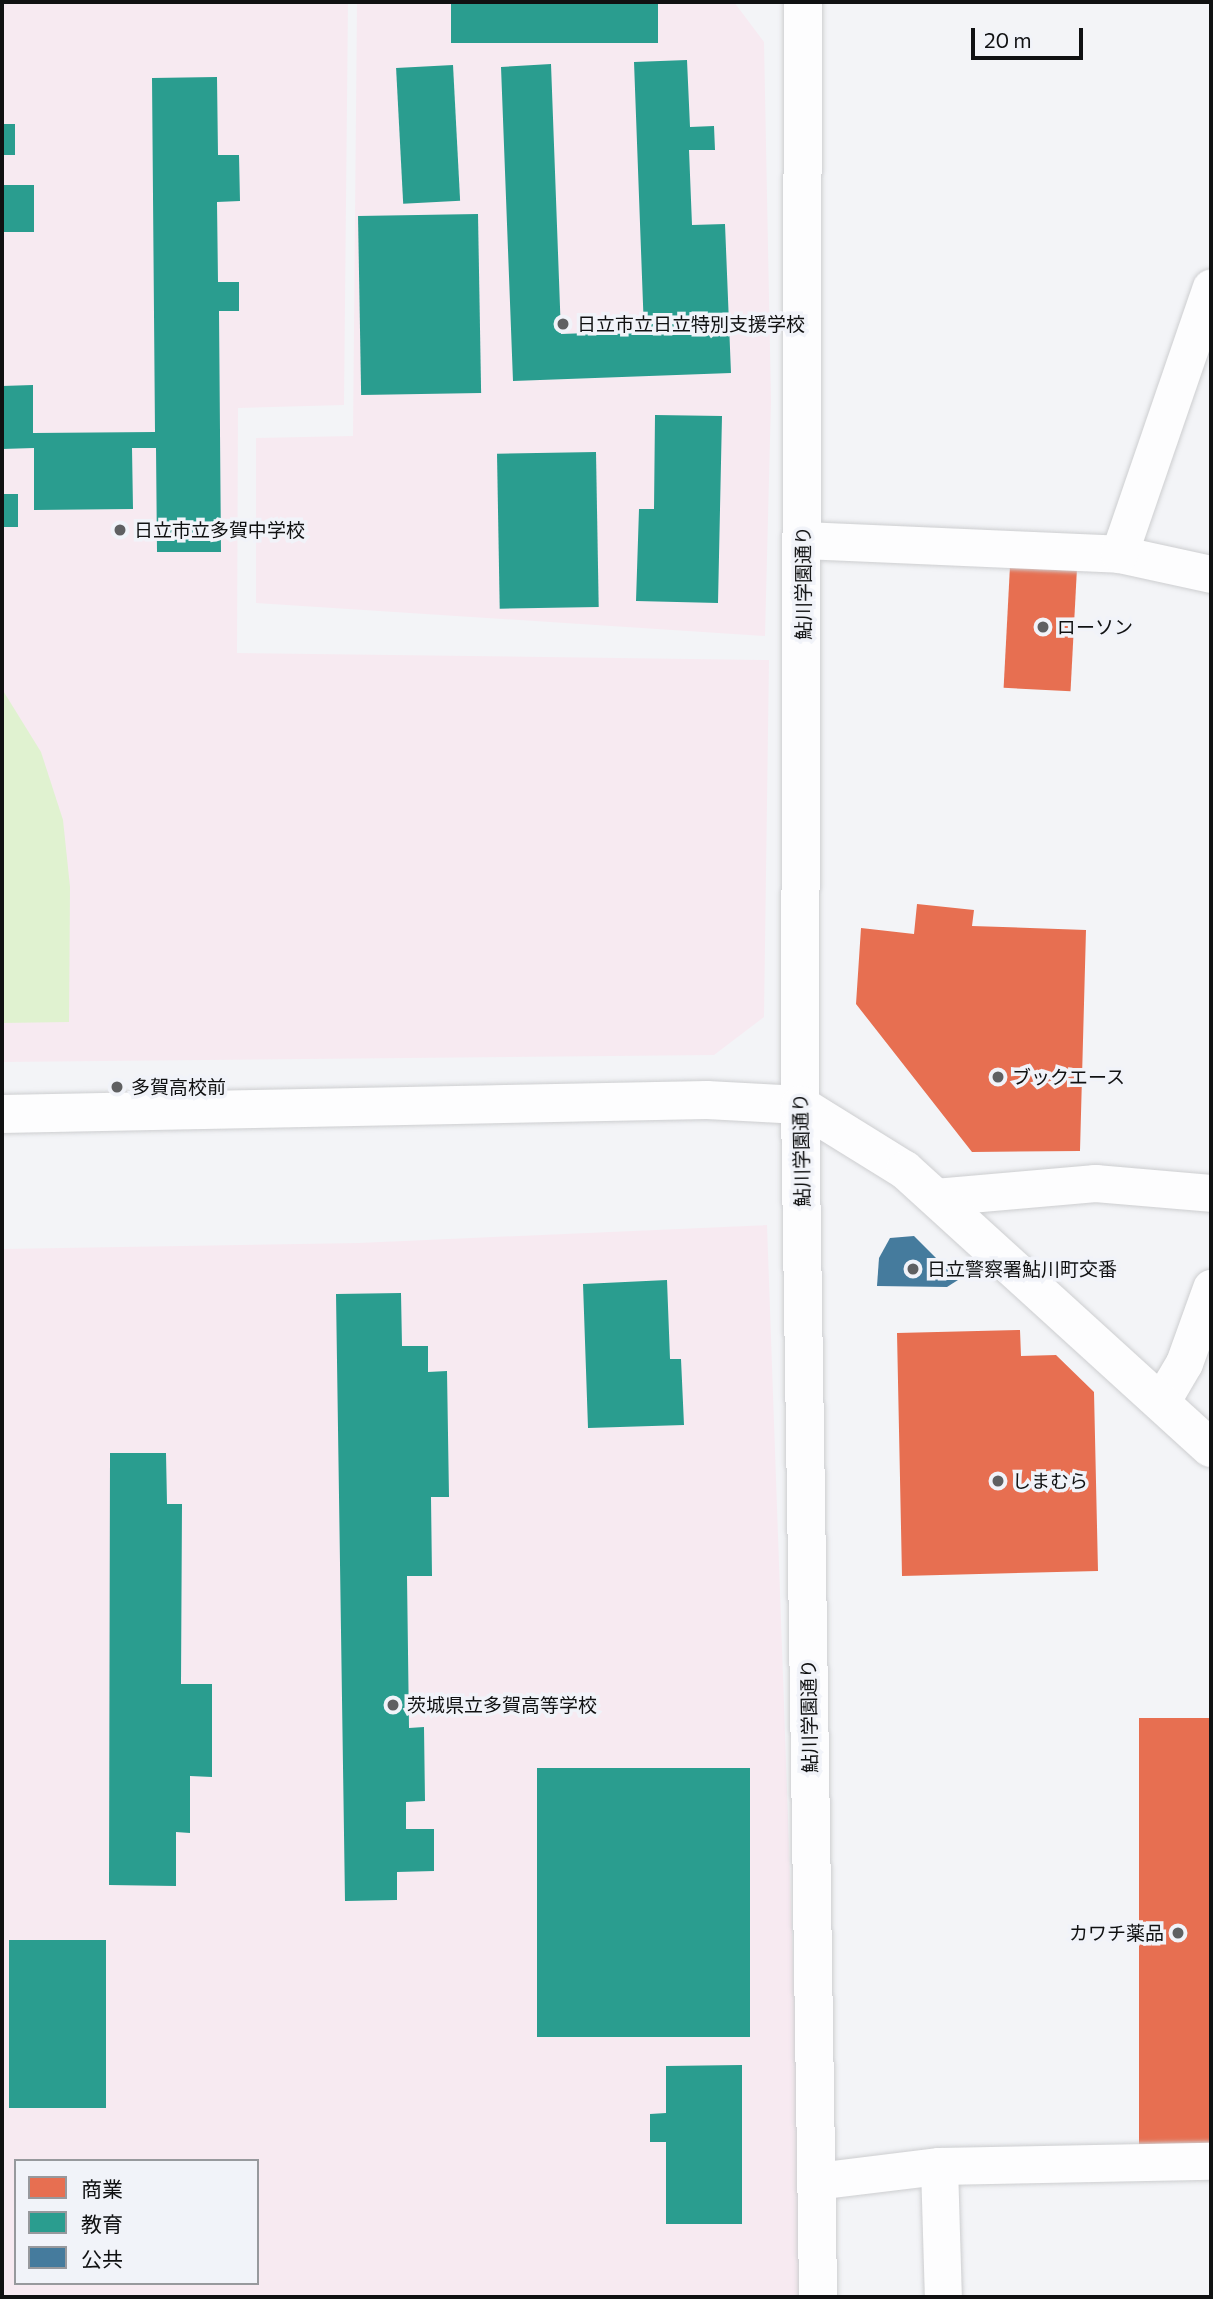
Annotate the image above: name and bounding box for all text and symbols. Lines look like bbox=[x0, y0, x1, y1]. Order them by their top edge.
scale bar bbox=[975, 14, 1087, 58]
text: 20 m bbox=[984, 27, 1032, 52]
place label: 日立市立日立特別支援学校 bbox=[577, 313, 805, 335]
marker: 日立市立日立特別支援学校 bbox=[555, 316, 571, 332]
place label: 日立市立多賀中学校 bbox=[134, 519, 305, 541]
marker: 日立市立多賀中学校 bbox=[112, 522, 128, 538]
street label: 鮎川学園通り bbox=[792, 526, 814, 640]
place label: ローソン bbox=[1057, 616, 1133, 638]
marker: ローソン bbox=[1035, 619, 1051, 635]
place label: ブックエース bbox=[1012, 1066, 1126, 1088]
marker: ブックエース bbox=[990, 1069, 1006, 1085]
place label: 多賀高校前 bbox=[131, 1076, 226, 1098]
marker: 多賀高校前 bbox=[109, 1079, 125, 1095]
street label: 鮎川学園通り bbox=[789, 1093, 813, 1207]
place label: 日立警察署鮎川町交番 bbox=[927, 1258, 1117, 1280]
marker: 日立警察署鮎川町交番 bbox=[905, 1261, 921, 1277]
place label: しまむら bbox=[1012, 1470, 1088, 1492]
marker: しまむら bbox=[990, 1473, 1006, 1489]
street label: 鮎川学園通り bbox=[797, 1659, 821, 1773]
place label: 茨城県立多賀高等学校 bbox=[407, 1694, 597, 1716]
marker: 茨城県立多賀高等学校 bbox=[385, 1697, 401, 1713]
place label: カワチ薬品 bbox=[1069, 1922, 1164, 1944]
marker: カワチ薬品 bbox=[1170, 1925, 1186, 1941]
legend bbox=[14, 2159, 259, 2285]
text: 商業 bbox=[81, 2176, 123, 2201]
text: 教育 bbox=[81, 2211, 123, 2236]
text: 公共 bbox=[81, 2246, 123, 2271]

